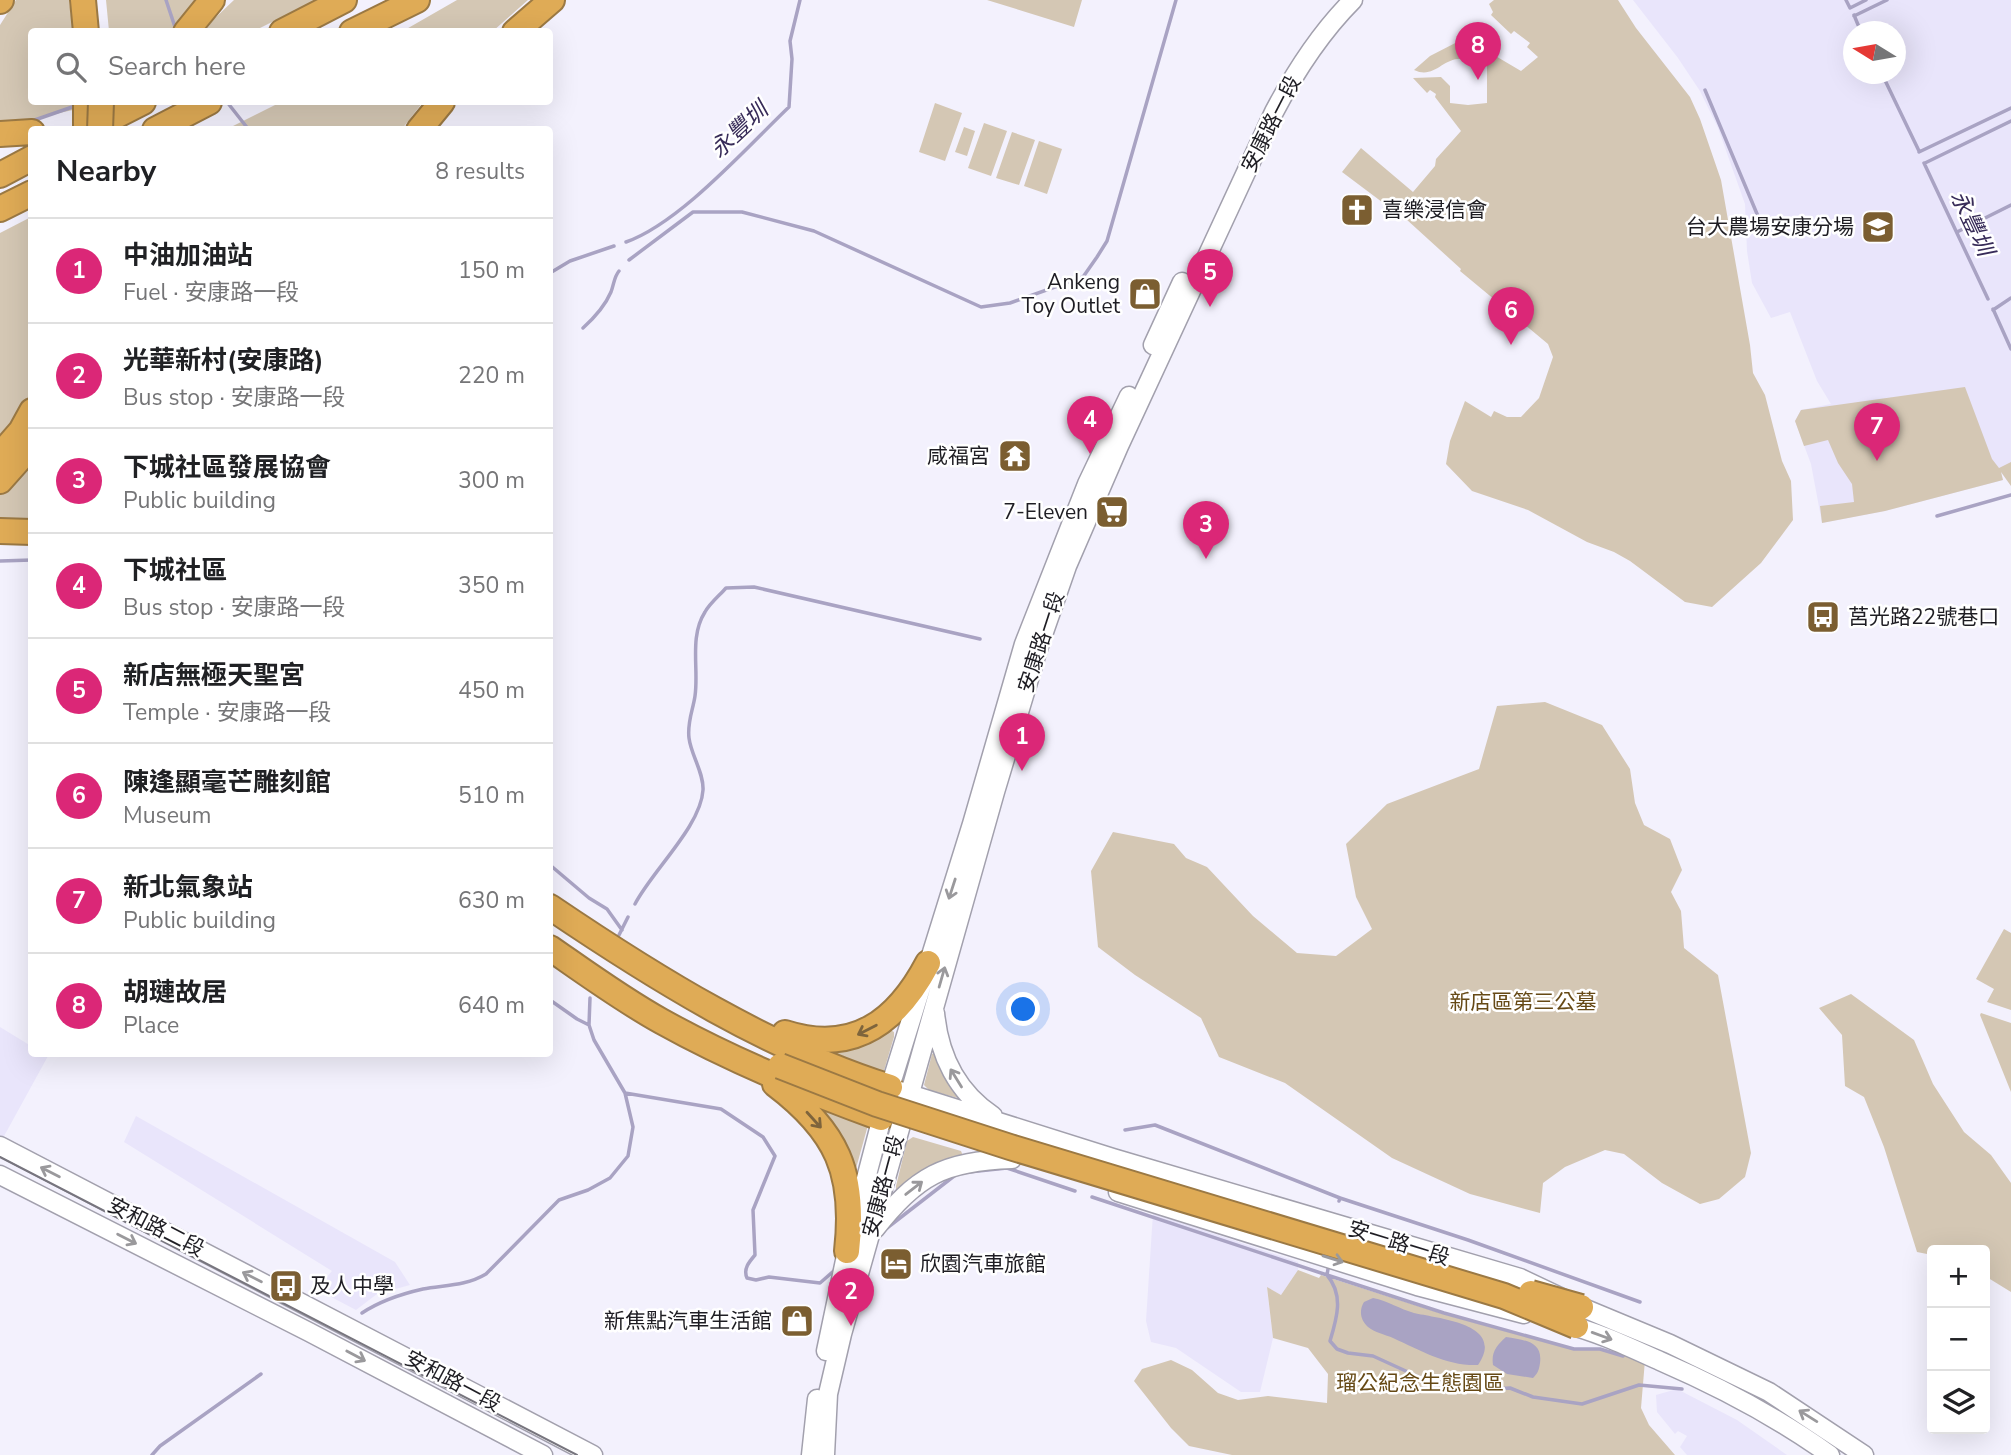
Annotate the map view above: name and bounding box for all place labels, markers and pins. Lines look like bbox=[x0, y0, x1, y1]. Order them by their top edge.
pin: 8 bbox=[1455, 22, 1501, 80]
church icon: 喜樂浸信會 bbox=[1338, 191, 1376, 229]
place label: 喜樂浸信會 bbox=[1382, 196, 1487, 224]
school or university icon: 台大農場安康分場 bbox=[1859, 208, 1897, 246]
place label: 台大農場安康分場 bbox=[1686, 213, 1854, 241]
pin: 5 bbox=[1187, 249, 1233, 307]
place label: Ankeng Toy Outlet bbox=[1021, 268, 1121, 320]
shop icon: Ankeng Toy Outlet bbox=[1126, 275, 1164, 313]
pin: 6 bbox=[1488, 287, 1534, 345]
pin: 4 bbox=[1067, 396, 1113, 454]
pin: 7 bbox=[1854, 403, 1900, 461]
temple icon: 咸福宮 bbox=[996, 437, 1034, 475]
place label: 咸福宮 bbox=[927, 442, 990, 470]
supermarket icon: 7-Eleven bbox=[1093, 493, 1131, 531]
place label: 7-Eleven bbox=[1003, 498, 1088, 526]
pin: 3 bbox=[1183, 501, 1229, 559]
bus stop icon: 莒光路22號巷口 bbox=[1804, 598, 1842, 636]
place label: 莒光路22號巷口 bbox=[1848, 603, 1999, 631]
pin: 1 bbox=[999, 713, 1045, 771]
hotel icon: 欣園汽車旅館 bbox=[877, 1245, 915, 1283]
place label: 欣園汽車旅館 bbox=[920, 1250, 1046, 1278]
bus stop icon: 及人中學 bbox=[267, 1267, 305, 1305]
pin: 2 bbox=[828, 1268, 874, 1326]
place label: 及人中學 bbox=[310, 1272, 394, 1300]
shop icon: 新焦點汽車生活館 bbox=[778, 1302, 816, 1340]
place label: 新焦點汽車生活館 bbox=[604, 1307, 772, 1335]

